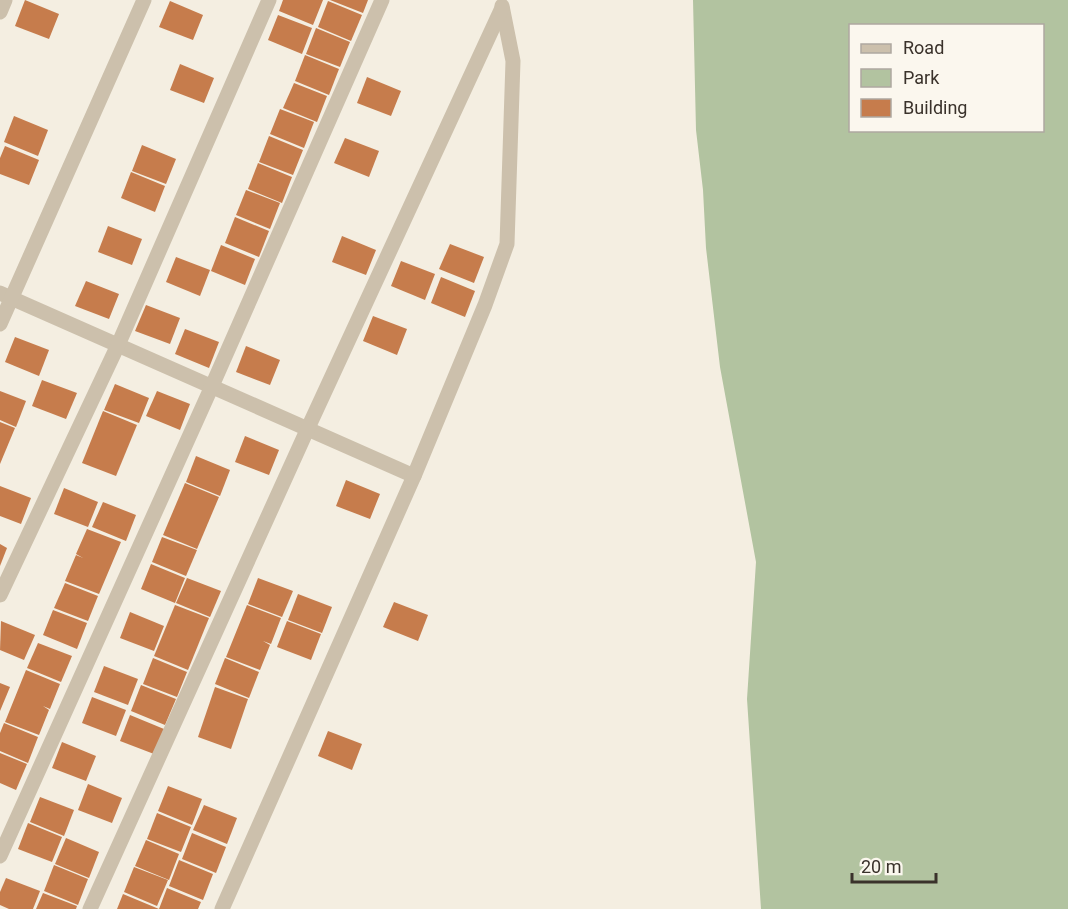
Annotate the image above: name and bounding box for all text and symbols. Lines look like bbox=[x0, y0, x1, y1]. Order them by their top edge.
legend bbox=[849, 24, 1044, 132]
text: Road bbox=[903, 37, 944, 58]
text: Park bbox=[903, 67, 940, 88]
text: Building bbox=[903, 97, 967, 118]
scale bar bbox=[852, 846, 936, 884]
text: 20 m bbox=[861, 856, 901, 877]

